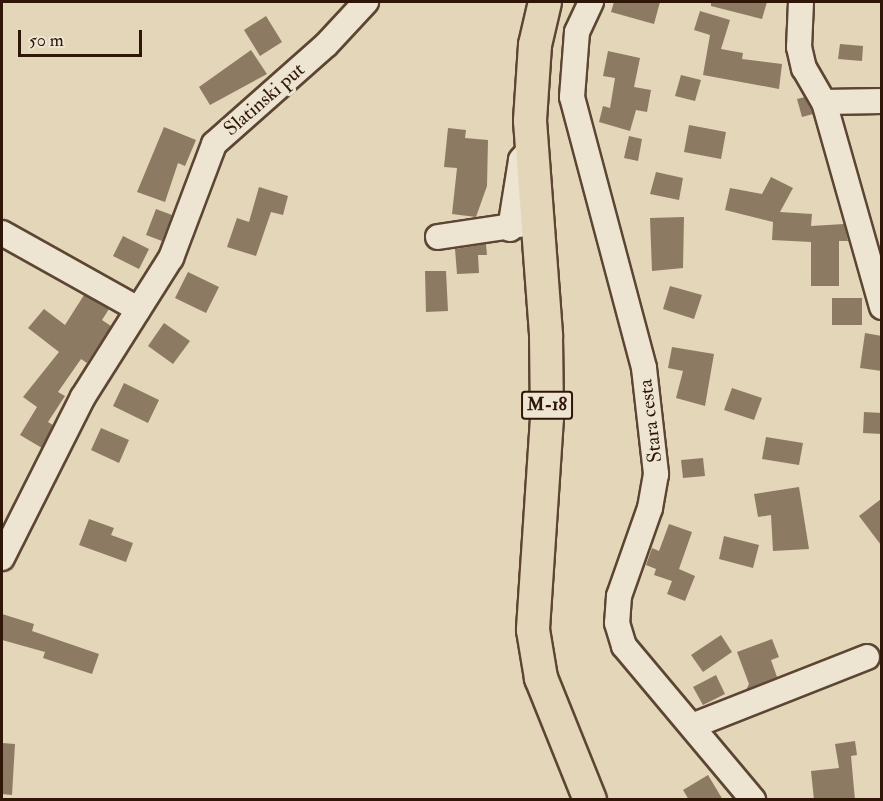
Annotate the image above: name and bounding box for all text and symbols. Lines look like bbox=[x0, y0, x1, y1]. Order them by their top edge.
scale bar bbox=[21, 18, 146, 56]
text: 50 m bbox=[29, 29, 64, 52]
street label: Slatinski put bbox=[219, 57, 309, 141]
street label: Stara cesta bbox=[633, 378, 667, 464]
road number: M-18 bbox=[520, 390, 574, 420]

